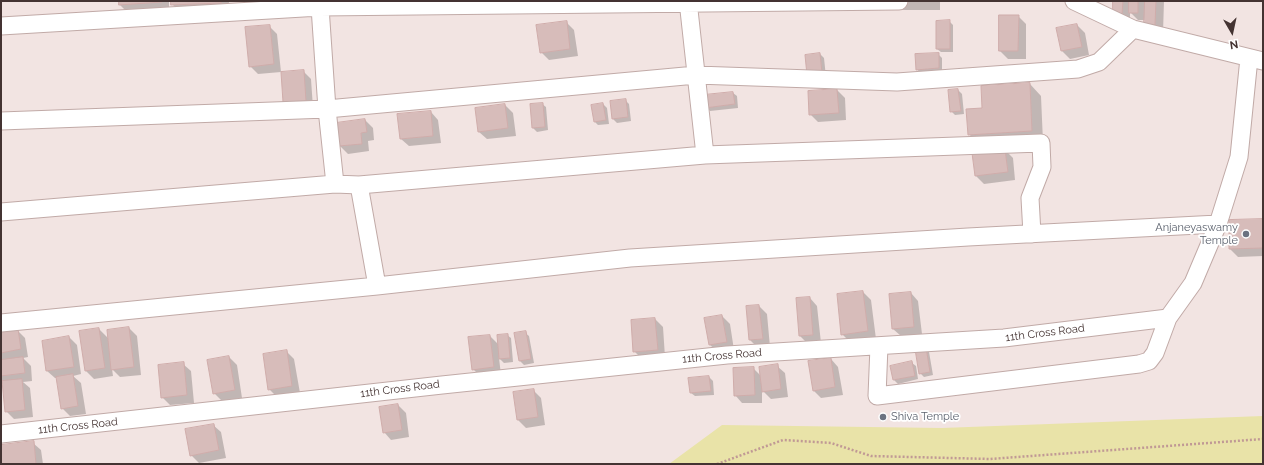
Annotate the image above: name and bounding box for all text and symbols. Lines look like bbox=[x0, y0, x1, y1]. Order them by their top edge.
north arrow bbox=[1212, 12, 1252, 52]
text: N bbox=[1229, 37, 1239, 51]
place label: Anjaneyaswamy Temple bbox=[1155, 221, 1238, 247]
marker: Anjaneyaswamy Temple bbox=[1241, 229, 1251, 239]
street label: 11th Cross Road bbox=[1005, 322, 1085, 344]
street label: 11th Cross Road bbox=[682, 346, 762, 366]
street label: 11th Cross Road bbox=[360, 378, 440, 400]
place label: Shiva Temple bbox=[891, 410, 959, 424]
marker: Shiva Temple bbox=[878, 412, 888, 422]
street label: 11th Cross Road bbox=[38, 415, 118, 437]

